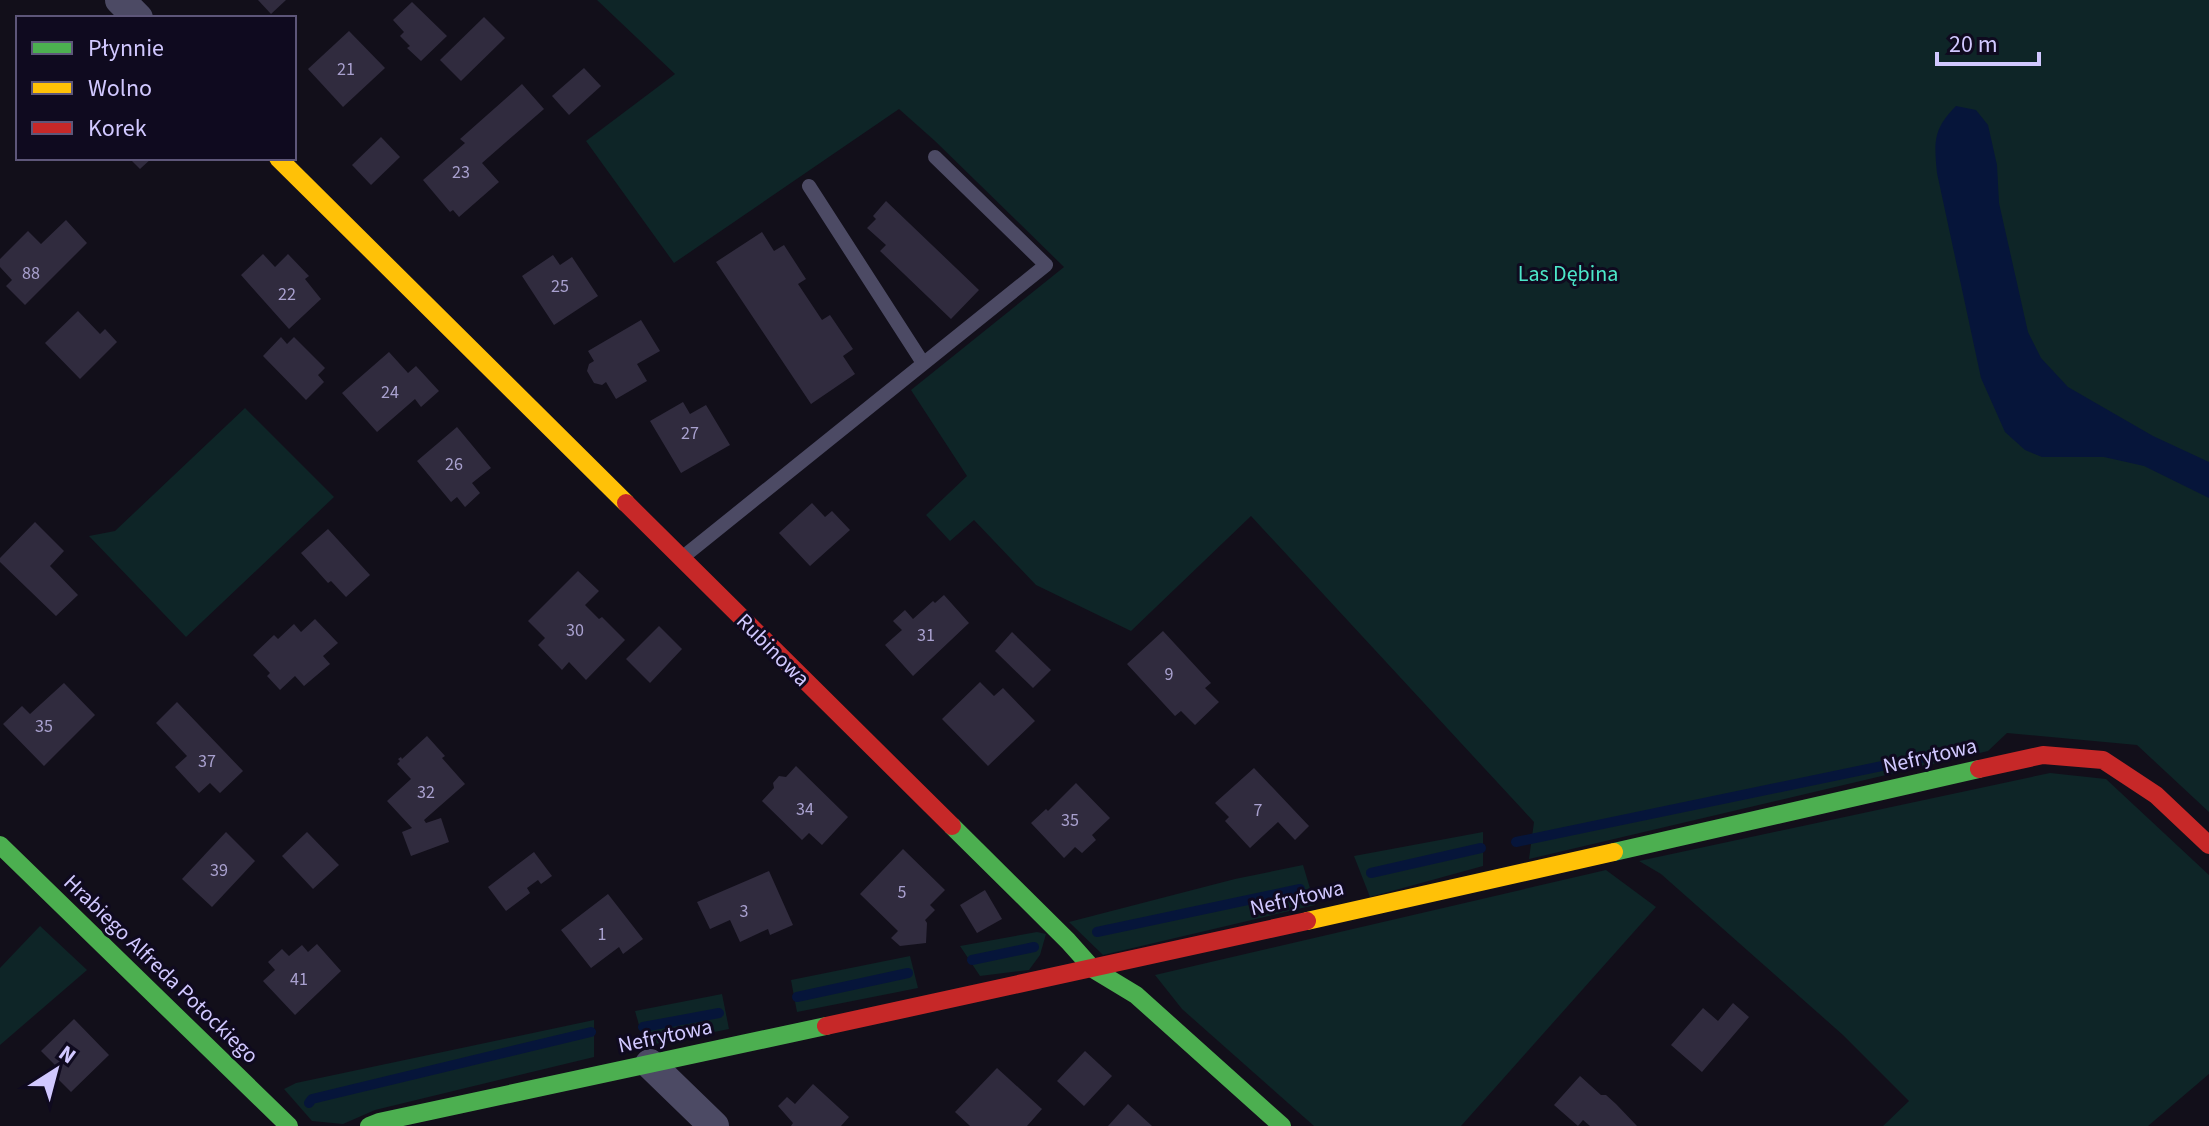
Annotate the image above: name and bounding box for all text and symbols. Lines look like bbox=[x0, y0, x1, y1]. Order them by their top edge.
legend bbox=[16, 16, 296, 160]
scale bar bbox=[1937, 16, 2039, 66]
text: 20 m bbox=[1949, 27, 1998, 62]
text: Płynnie bbox=[88, 31, 164, 66]
house number: 21 bbox=[337, 57, 355, 82]
text: Wolno bbox=[88, 71, 152, 106]
text: Korek bbox=[88, 111, 147, 146]
house number: 23 bbox=[452, 160, 470, 185]
park label: Las Dębina bbox=[1518, 258, 1618, 290]
house number: 88 bbox=[22, 261, 40, 286]
house number: 25 bbox=[551, 274, 569, 299]
house number: 22 bbox=[278, 282, 296, 307]
house number: 24 bbox=[381, 380, 399, 405]
house number: 27 bbox=[681, 421, 699, 446]
house number: 26 bbox=[445, 452, 463, 477]
street label: Rubinowa bbox=[729, 606, 817, 694]
house number: 30 bbox=[566, 618, 584, 643]
house number: 31 bbox=[917, 623, 935, 648]
house number: 9 bbox=[1165, 662, 1174, 687]
house number: 35 bbox=[35, 714, 53, 739]
street label: Nefrytowa bbox=[1880, 730, 1980, 782]
house number: 37 bbox=[198, 749, 216, 774]
house number: 32 bbox=[417, 780, 435, 805]
house number: 34 bbox=[796, 797, 814, 822]
house number: 7 bbox=[1254, 798, 1263, 823]
house number: 35 bbox=[1061, 808, 1079, 833]
house number: 39 bbox=[210, 858, 228, 883]
street label: Hrabiego Alfreda Potockiego bbox=[56, 867, 266, 1071]
street label: Nefrytowa bbox=[1247, 872, 1347, 924]
house number: 5 bbox=[898, 880, 907, 905]
house number: 3 bbox=[740, 899, 749, 924]
house number: 1 bbox=[598, 922, 606, 947]
house number: 41 bbox=[290, 967, 308, 992]
street label: Nefrytowa bbox=[615, 1010, 715, 1062]
north arrow bbox=[16, 1030, 96, 1110]
text: N bbox=[52, 1037, 82, 1072]

